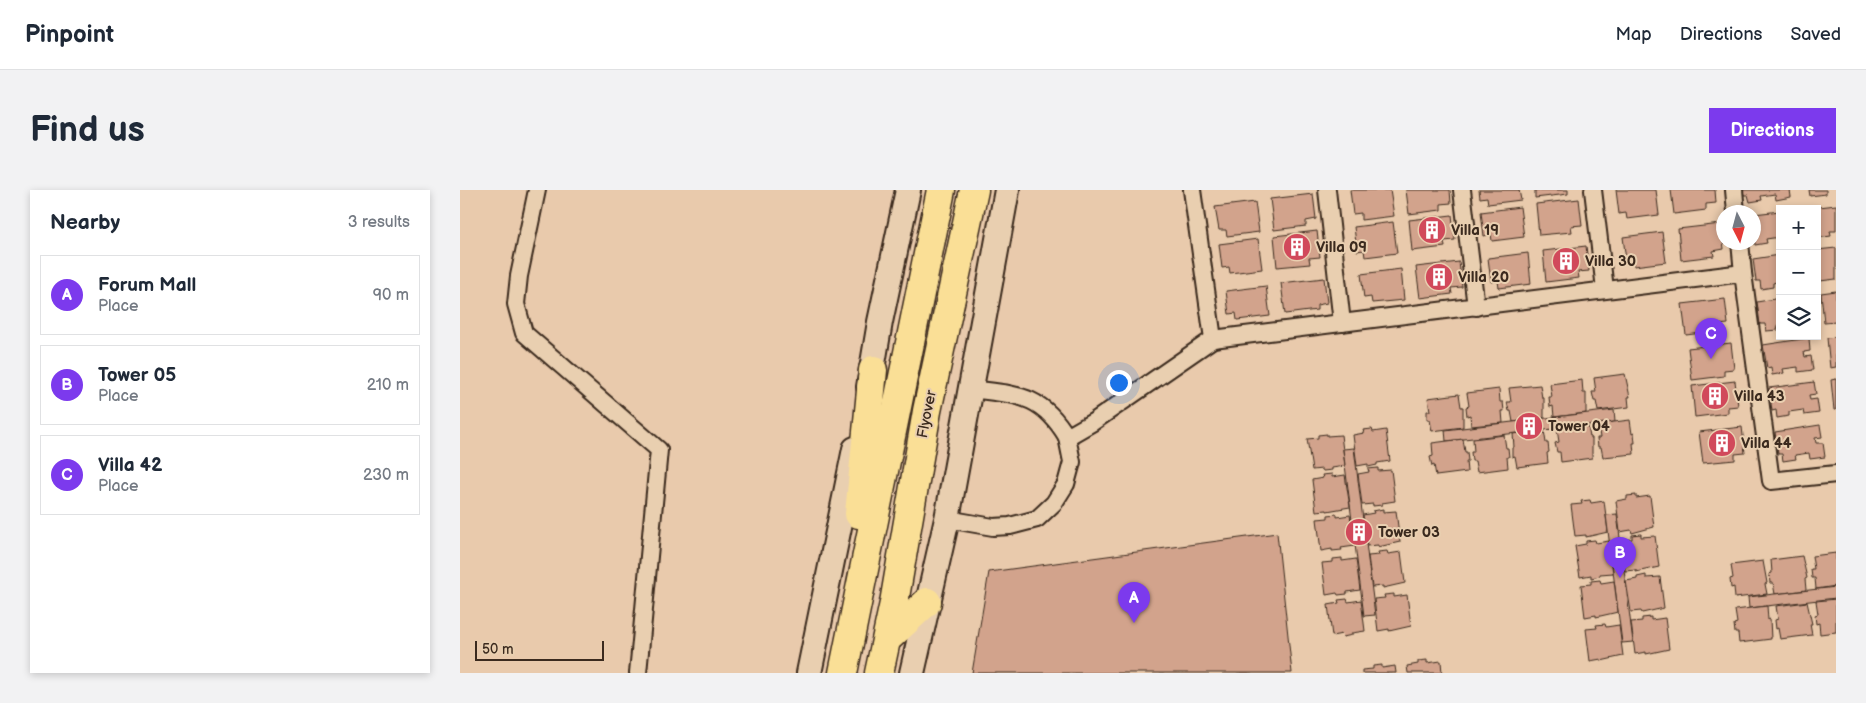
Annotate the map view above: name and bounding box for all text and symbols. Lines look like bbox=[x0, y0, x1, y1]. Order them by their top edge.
text: Pinpoint bbox=[25, 20, 114, 49]
text: Map bbox=[1616, 24, 1652, 45]
text: Directions bbox=[1680, 24, 1762, 45]
text: Saved bbox=[1790, 24, 1841, 45]
button: Directions bbox=[1709, 108, 1836, 153]
text: Find us bbox=[30, 109, 145, 152]
north arrow bbox=[1716, 205, 1761, 250]
map controls bbox=[1776, 205, 1821, 340]
button: + bbox=[1776, 205, 1821, 250]
text: Nearby bbox=[50, 210, 120, 235]
text: 3 results bbox=[348, 213, 410, 232]
building icon: Villa 19 bbox=[1417, 215, 1447, 245]
place label: Villa 19 bbox=[1451, 221, 1499, 240]
building icon: Villa 09 bbox=[1282, 232, 1312, 262]
place label: Villa 09 bbox=[1316, 238, 1367, 257]
building icon: Villa 30 bbox=[1551, 246, 1581, 276]
button: − bbox=[1776, 250, 1821, 295]
place label: Villa 30 bbox=[1585, 252, 1636, 271]
building icon: Villa 20 bbox=[1424, 262, 1454, 292]
place label: Villa 20 bbox=[1458, 268, 1509, 287]
text: Forum Mall bbox=[98, 274, 196, 297]
text: A bbox=[62, 286, 72, 305]
text: 90 m bbox=[373, 286, 409, 305]
button: layers bbox=[1776, 295, 1821, 340]
text: Place bbox=[98, 297, 139, 316]
pin: C bbox=[1695, 318, 1727, 359]
text: Tower 05 bbox=[98, 364, 176, 387]
your location bbox=[1106, 370, 1132, 396]
text: B bbox=[61, 376, 73, 395]
text: 210 m bbox=[367, 376, 409, 395]
building icon: Villa 43 bbox=[1700, 381, 1730, 411]
text: Place bbox=[98, 387, 139, 406]
place label: Villa 43 bbox=[1734, 387, 1785, 406]
street label: Flyover bbox=[913, 388, 941, 440]
building icon: Tower 04 bbox=[1514, 411, 1544, 441]
place label: Tower 04 bbox=[1548, 417, 1610, 436]
building icon: Villa 44 bbox=[1707, 428, 1737, 458]
place label: Villa 44 bbox=[1741, 434, 1792, 453]
text: Villa 42 bbox=[98, 454, 162, 477]
text: C bbox=[61, 466, 73, 485]
text: 230 m bbox=[363, 466, 409, 485]
text: Place bbox=[98, 477, 139, 496]
building icon: Tower 03 bbox=[1344, 517, 1374, 547]
place label: Tower 03 bbox=[1378, 523, 1440, 542]
pin: B bbox=[1604, 537, 1636, 578]
pin: A bbox=[1118, 582, 1150, 623]
scale bar bbox=[475, 638, 604, 661]
text: 50 m bbox=[482, 641, 514, 658]

